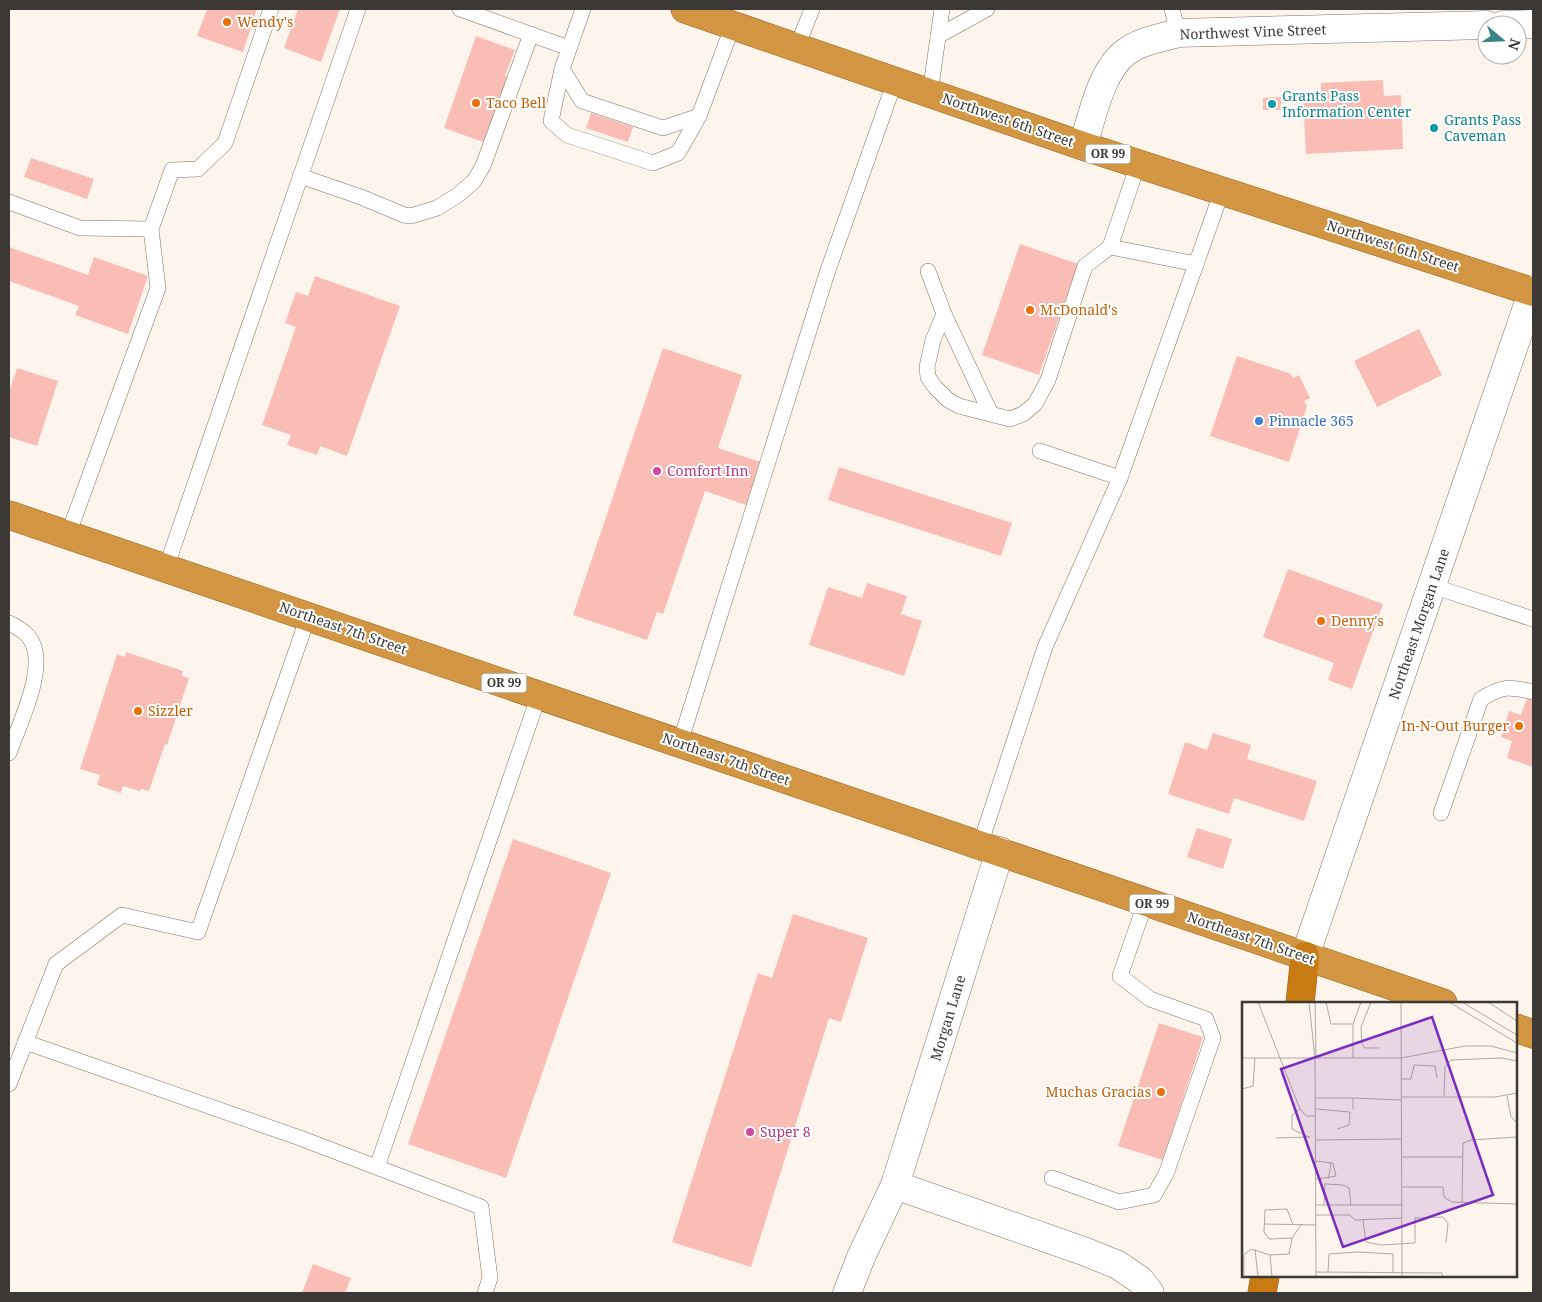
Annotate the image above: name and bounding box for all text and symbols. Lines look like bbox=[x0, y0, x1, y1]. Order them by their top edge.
place label: Wendy's bbox=[237, 12, 293, 31]
north arrow bbox=[1477, 15, 1527, 65]
marker: Wendy's bbox=[221, 16, 233, 28]
street label: Northwest Vine Street bbox=[1179, 19, 1327, 44]
text: N bbox=[1504, 36, 1526, 53]
place label: Grants Pass Information Center bbox=[1282, 86, 1412, 121]
street label: Northwest 6th Street bbox=[940, 88, 1077, 151]
place label: Taco Bell bbox=[486, 93, 547, 112]
marker: Taco Bell bbox=[470, 97, 482, 109]
marker: Grants Pass Information Center bbox=[1266, 98, 1278, 110]
place label: Grants Pass Caveman bbox=[1444, 110, 1521, 145]
marker: Grants Pass Caveman bbox=[1428, 122, 1440, 134]
road number: OR 99 bbox=[1086, 144, 1130, 164]
street label: Northwest 6th Street bbox=[1325, 215, 1462, 276]
place label: McDonald's bbox=[1040, 300, 1118, 319]
marker: McDonald's bbox=[1024, 304, 1036, 316]
place label: Pinnacle 365 bbox=[1269, 411, 1354, 430]
marker: Pinnacle 365 bbox=[1253, 415, 1265, 427]
place label: Comfort Inn bbox=[667, 461, 749, 480]
marker: Comfort Inn bbox=[651, 465, 663, 477]
street label: Northeast Morgan Lane bbox=[1384, 546, 1453, 702]
street label: Northeast 7th Street bbox=[277, 597, 410, 658]
place label: Denny's bbox=[1331, 611, 1384, 630]
marker: Denny's bbox=[1315, 615, 1327, 627]
road number: OR 99 bbox=[482, 674, 526, 692]
place label: Sizzler bbox=[148, 701, 193, 720]
marker: Sizzler bbox=[132, 705, 144, 717]
place label: In-N-Out Burger bbox=[1401, 716, 1509, 735]
marker: In-N-Out Burger bbox=[1513, 720, 1525, 732]
street label: Northeast 7th Street bbox=[660, 728, 793, 789]
road number: OR 99 bbox=[1130, 894, 1174, 914]
street label: Northeast 7th Street bbox=[1185, 907, 1318, 968]
street label: Morgan Lane bbox=[925, 973, 970, 1063]
inset map bbox=[1242, 1002, 1517, 1277]
place label: Muchas Gracias bbox=[1046, 1082, 1151, 1101]
marker: Muchas Gracias bbox=[1155, 1086, 1167, 1098]
place label: Super 8 bbox=[760, 1122, 811, 1141]
marker: Super 8 bbox=[744, 1126, 756, 1138]

